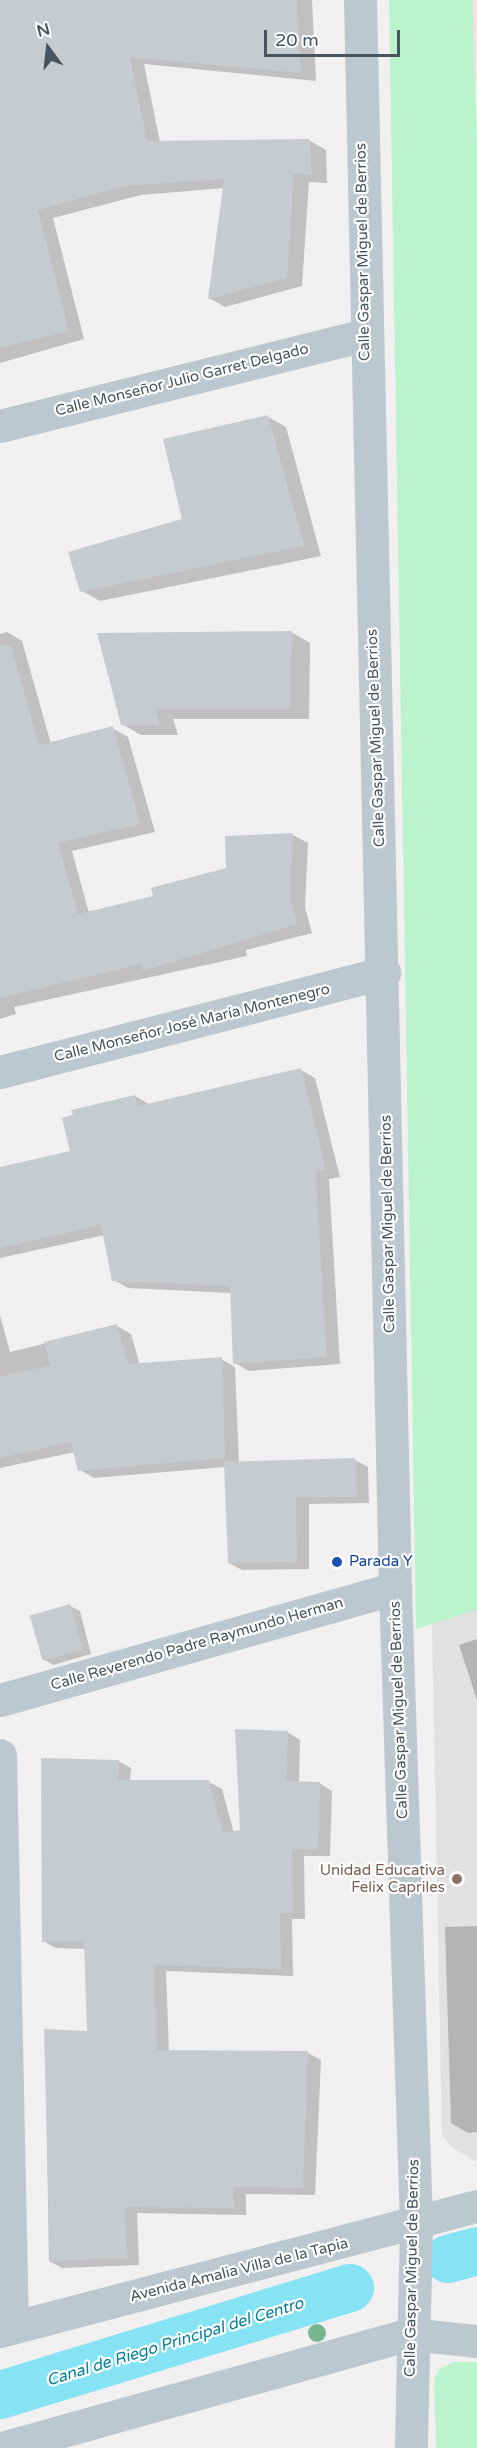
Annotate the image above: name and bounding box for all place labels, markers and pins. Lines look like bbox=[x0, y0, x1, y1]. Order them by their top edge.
place label: Parada Y bbox=[349, 1553, 413, 1571]
marker: Parada Y bbox=[330, 1555, 344, 1569]
place label: Unidad Educativa Felix Capriles bbox=[320, 1861, 445, 1896]
marker: Unidad Educativa Felix Capriles bbox=[450, 1872, 464, 1886]

